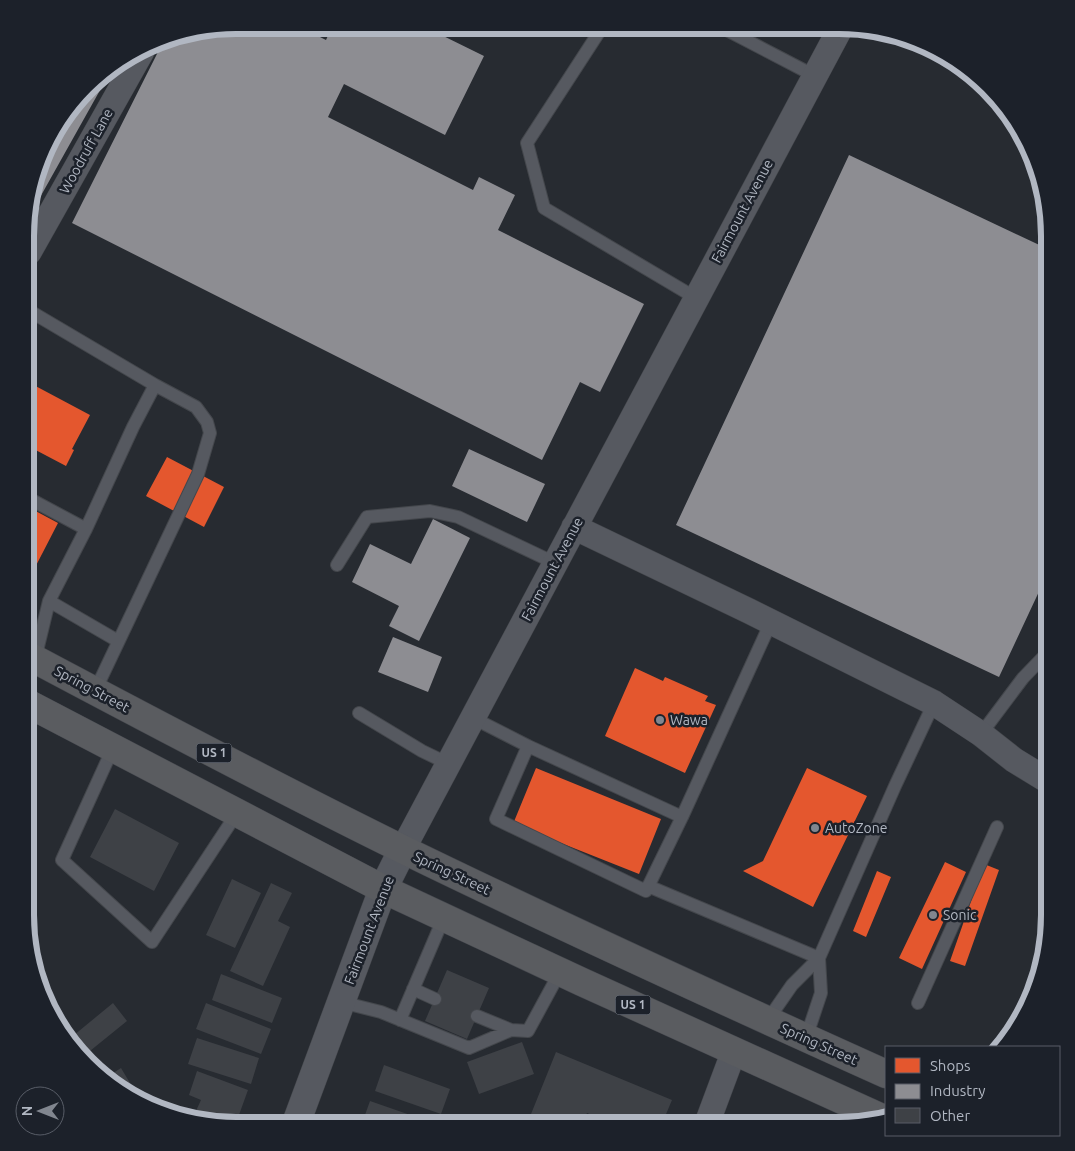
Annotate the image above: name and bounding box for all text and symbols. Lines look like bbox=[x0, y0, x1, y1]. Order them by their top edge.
street label: Woodruff Lane bbox=[56, 106, 116, 196]
street label: Fairmount Avenue bbox=[708, 157, 776, 265]
street label: Fairmount Avenue bbox=[518, 515, 586, 623]
street label: Spring Street bbox=[52, 663, 133, 716]
place label: Wawa bbox=[670, 712, 708, 728]
marker: Wawa bbox=[654, 714, 666, 726]
road number: US 1 bbox=[196, 744, 232, 762]
place label: AutoZone bbox=[825, 820, 887, 836]
marker: AutoZone bbox=[809, 822, 821, 834]
street label: Spring Street bbox=[411, 848, 493, 898]
street label: Fairmount Avenue bbox=[341, 874, 397, 986]
place label: Sonic bbox=[943, 907, 977, 923]
marker: Sonic bbox=[927, 909, 939, 921]
road number: US 1 bbox=[616, 996, 650, 1014]
street label: Spring Street bbox=[778, 1020, 860, 1068]
legend bbox=[885, 1046, 1060, 1136]
text: Shops bbox=[930, 1057, 971, 1074]
text: Industry bbox=[930, 1082, 985, 1099]
north arrow bbox=[15, 1086, 65, 1136]
text: N bbox=[19, 1106, 35, 1116]
text: Other bbox=[930, 1107, 970, 1124]

